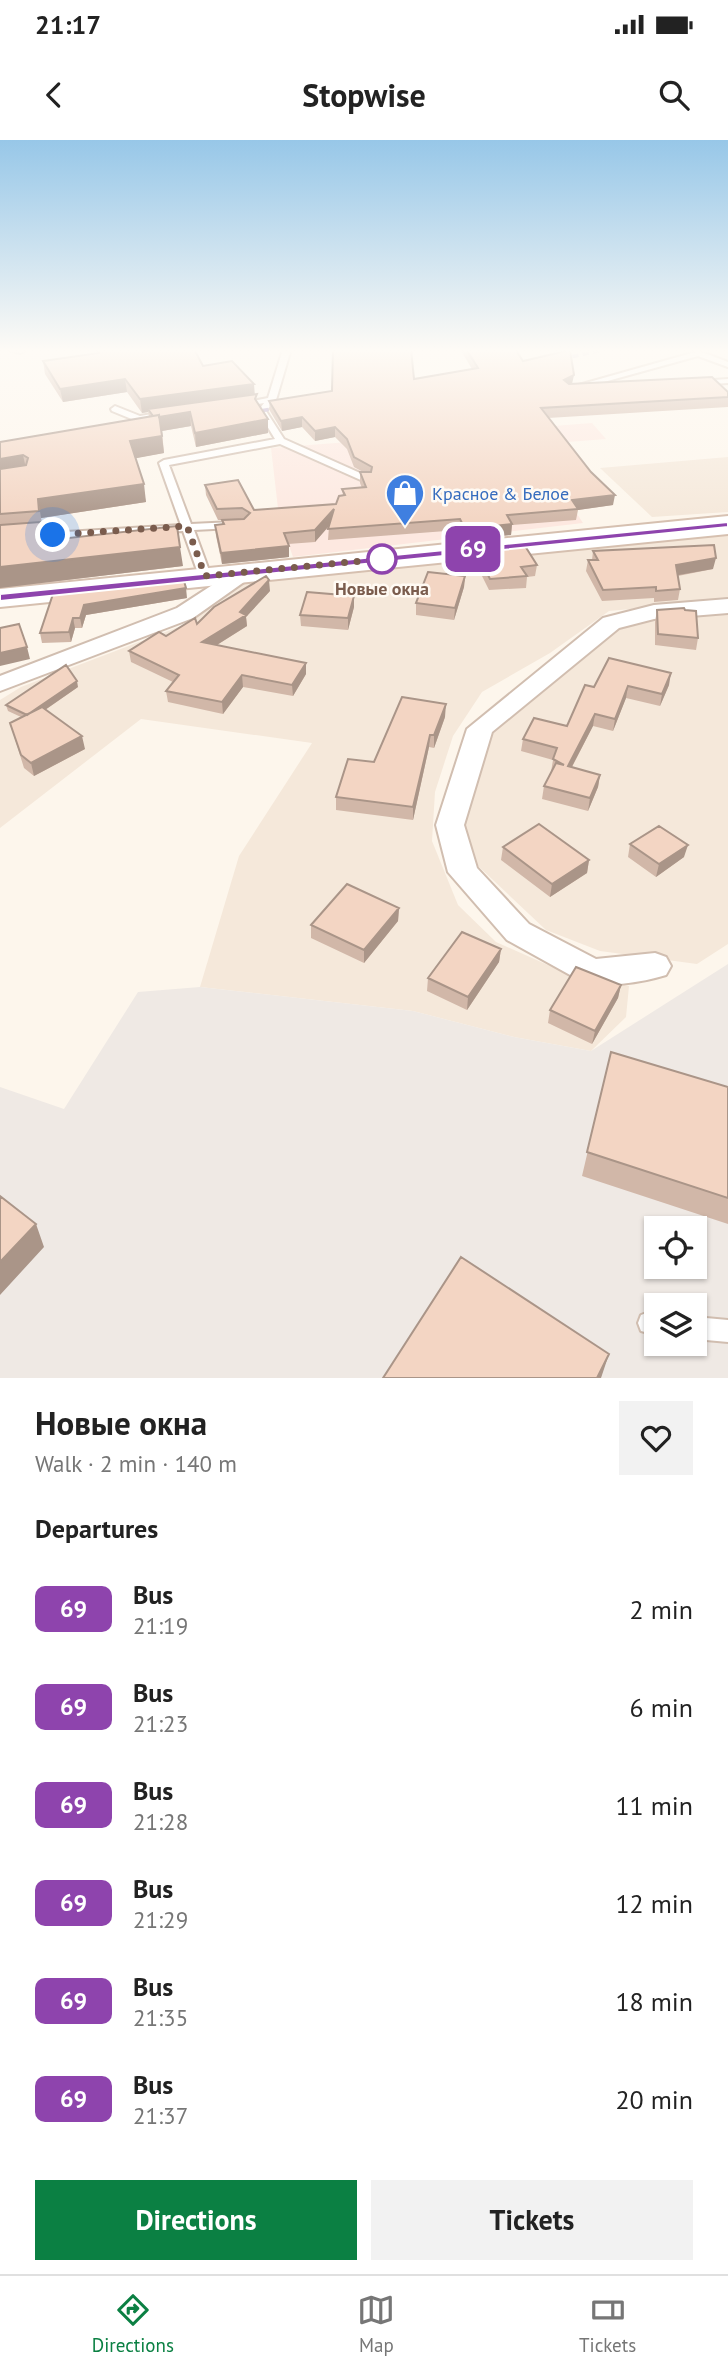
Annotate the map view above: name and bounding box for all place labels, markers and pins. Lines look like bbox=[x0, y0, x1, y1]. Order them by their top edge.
shop icon: Красное & Белое bbox=[384, 472, 426, 527]
place label: Красное & Белое bbox=[432, 482, 569, 505]
marker: Новые окна bbox=[367, 544, 397, 574]
place label: Новые окна bbox=[335, 577, 429, 600]

